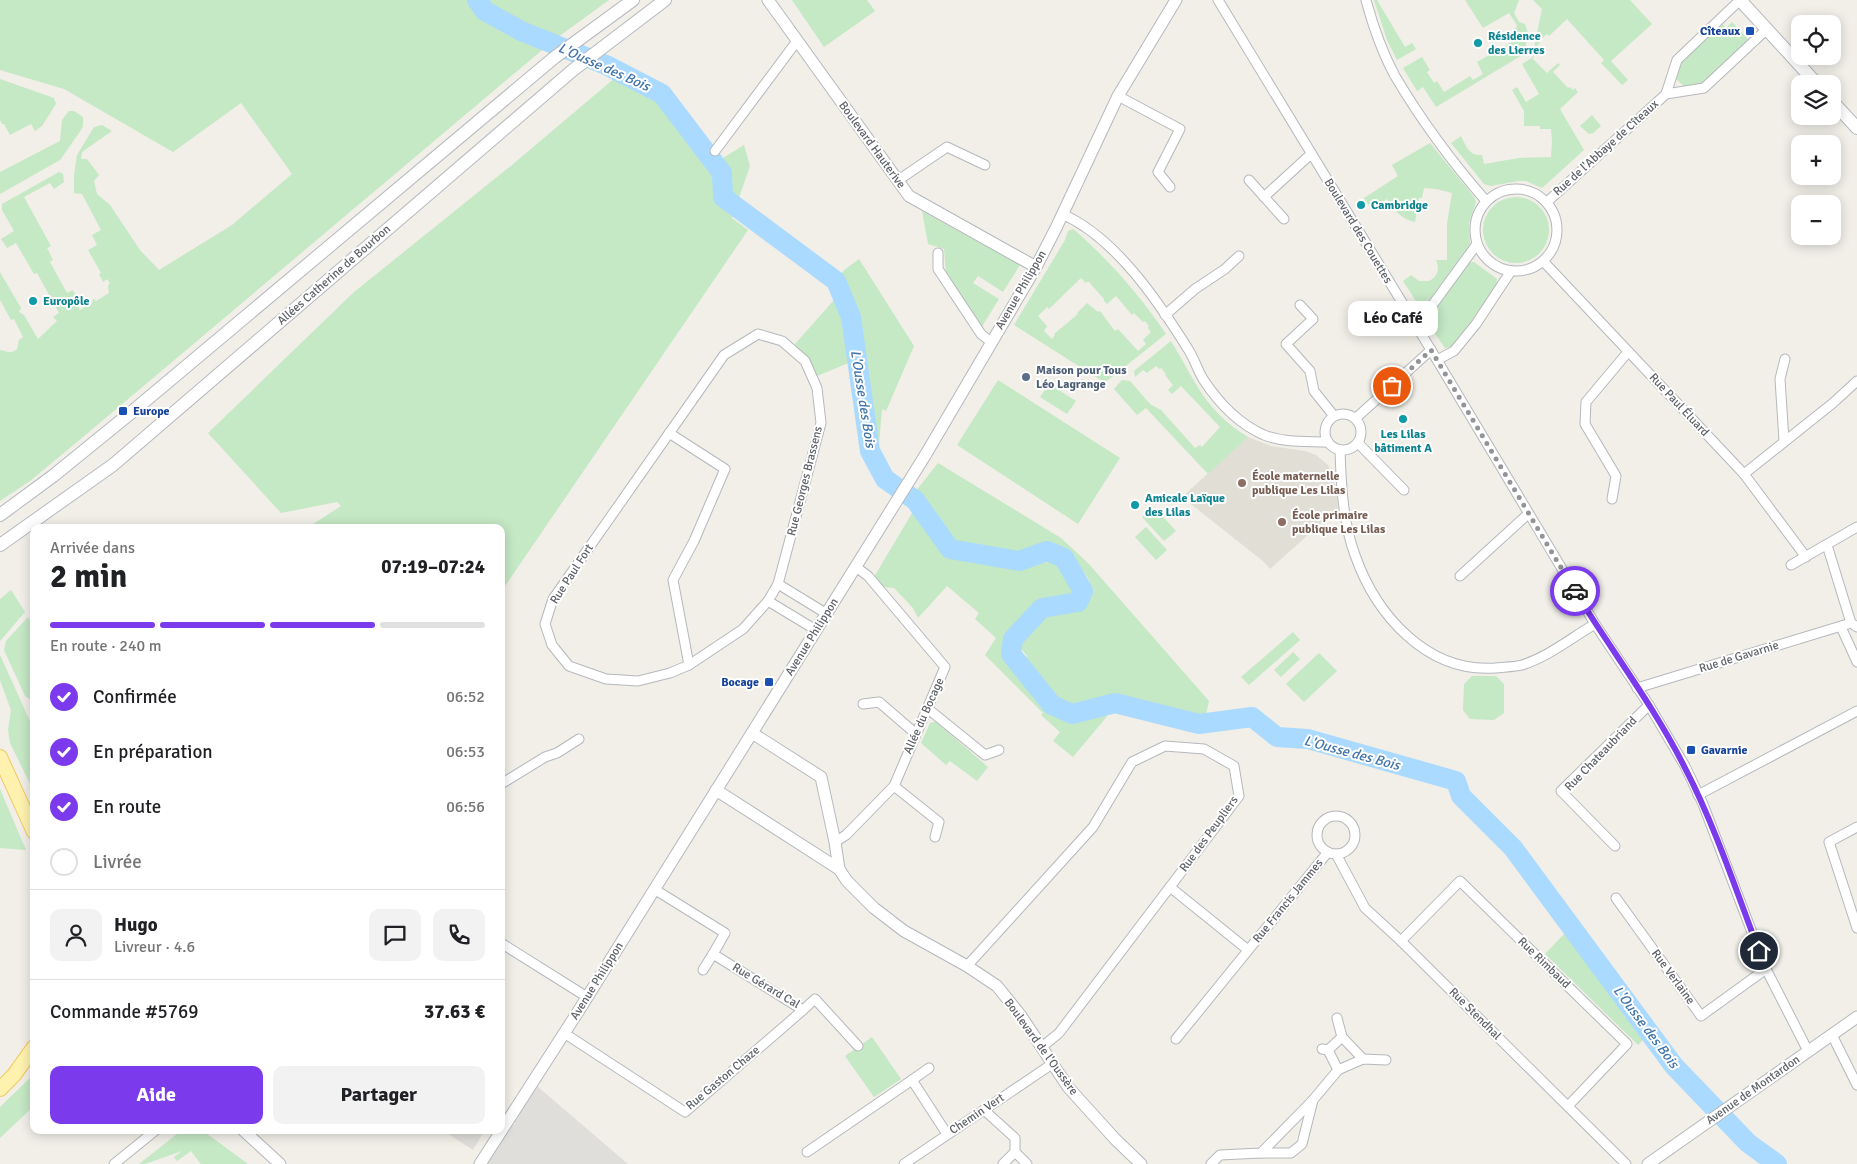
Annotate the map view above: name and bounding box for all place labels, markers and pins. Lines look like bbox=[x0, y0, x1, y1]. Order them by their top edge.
place label: Cîteaux bbox=[1700, 24, 1740, 39]
marker: Cîteaux bbox=[1744, 25, 1756, 37]
place label: Résidence des Lierres bbox=[1488, 29, 1545, 58]
marker: Résidence des Lierres bbox=[1472, 37, 1484, 49]
place label: Cambridge bbox=[1371, 198, 1428, 213]
marker: Cambridge bbox=[1355, 199, 1367, 211]
place label: Europôle bbox=[43, 294, 90, 309]
marker: Europôle bbox=[27, 295, 39, 307]
callout: Léo Café bbox=[1347, 301, 1437, 336]
place label: Maison pour Tous Léo Lagrange bbox=[1036, 363, 1127, 392]
pin bbox=[1371, 365, 1413, 407]
marker: Maison pour Tous Léo Lagrange bbox=[1020, 371, 1032, 383]
place label: Europe bbox=[133, 404, 170, 419]
marker: Europe bbox=[117, 405, 129, 417]
marker: Les Lilas bâtiment A bbox=[1397, 413, 1409, 425]
place label: Les Lilas bâtiment A bbox=[1374, 427, 1432, 456]
place label: École maternelle publique Les Lilas bbox=[1252, 469, 1346, 498]
marker: École maternelle publique Les Lilas bbox=[1236, 477, 1248, 489]
place label: Amicale Laïque des Lilas bbox=[1145, 491, 1225, 520]
marker: Amicale Laïque des Lilas bbox=[1129, 499, 1141, 511]
place label: École primaire publique Les Lilas bbox=[1292, 508, 1386, 537]
marker: École primaire publique Les Lilas bbox=[1276, 516, 1288, 528]
place label: Bocage bbox=[721, 675, 759, 690]
marker: Bocage bbox=[763, 676, 775, 688]
place label: Gavarnie bbox=[1701, 743, 1748, 758]
marker: Gavarnie bbox=[1685, 744, 1697, 756]
pin bbox=[1738, 930, 1780, 972]

